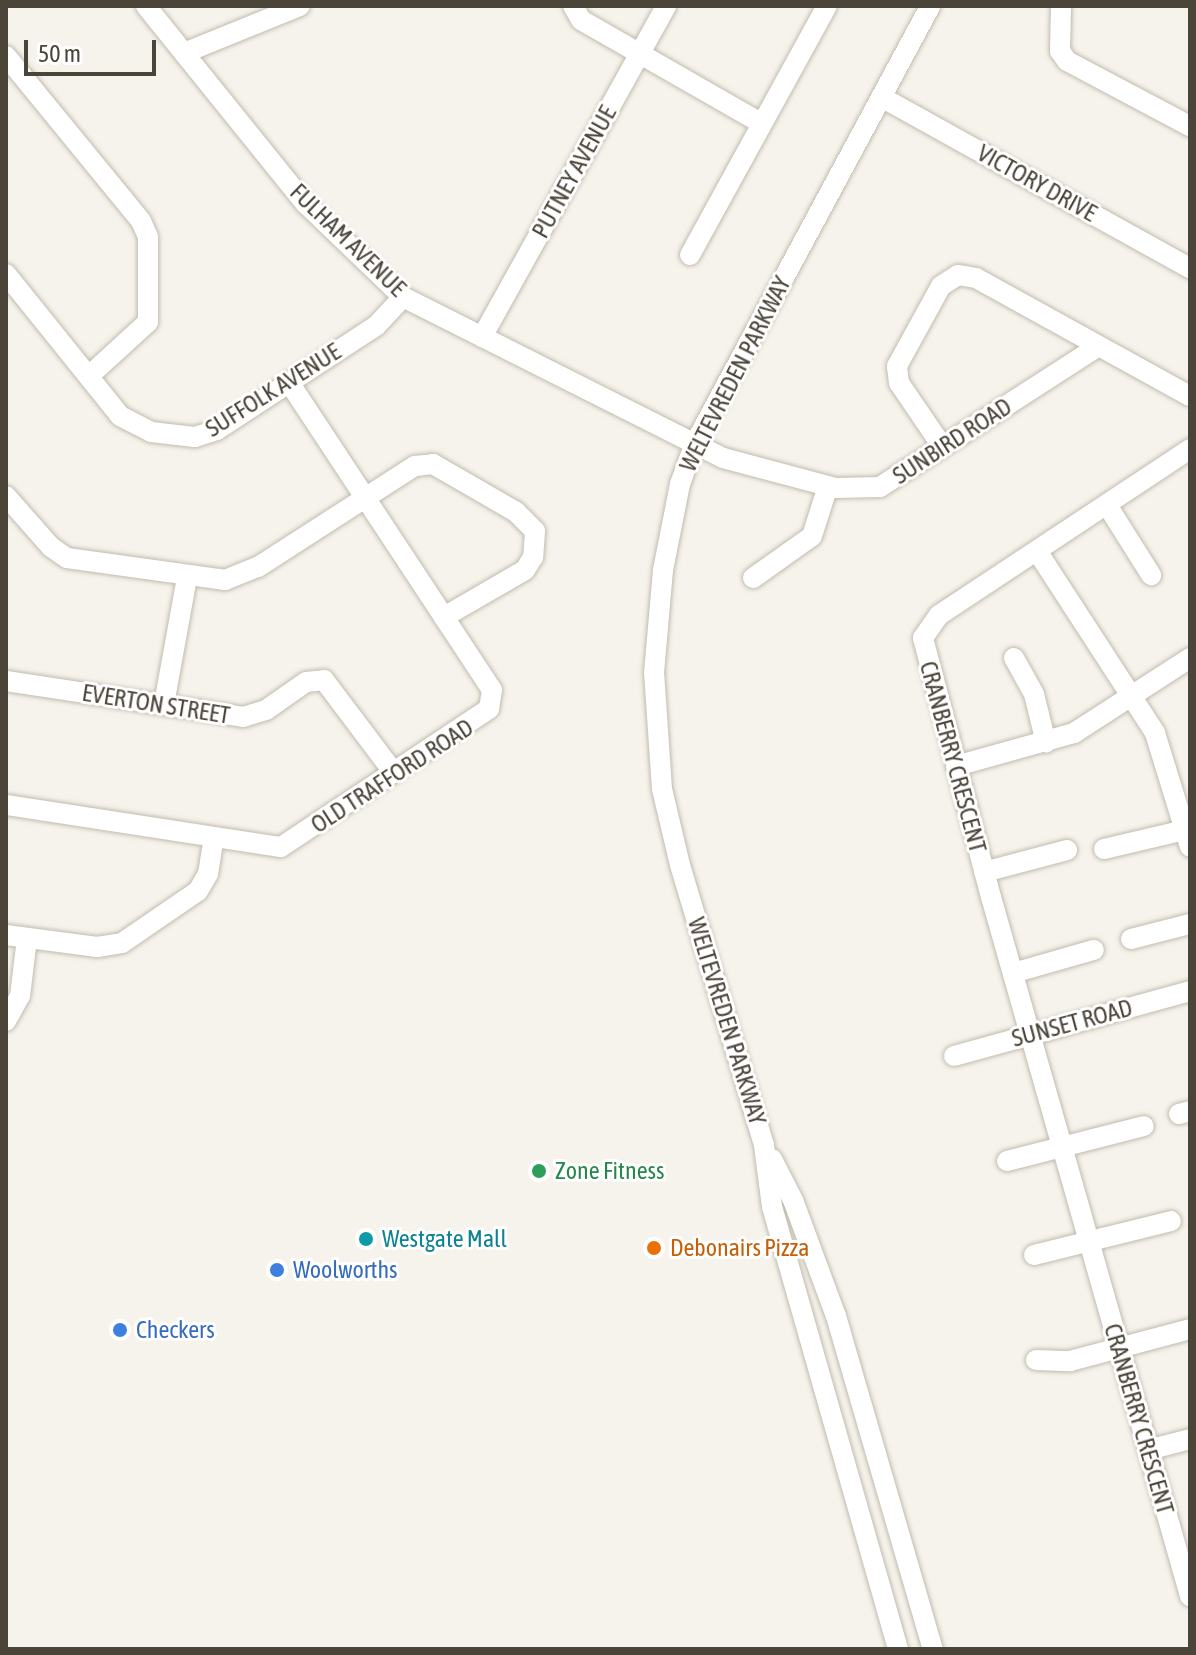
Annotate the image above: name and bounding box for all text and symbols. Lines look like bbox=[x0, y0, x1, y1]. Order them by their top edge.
scale bar bbox=[28, 24, 160, 74]
text: 50 m bbox=[38, 40, 81, 67]
street label: PUTNEY AVENUE bbox=[526, 101, 622, 243]
street label: VICTORY DRIVE bbox=[972, 138, 1102, 228]
street label: FULHAM AVENUE bbox=[284, 178, 412, 302]
street label: WELTEVREDEN PARKWAY bbox=[673, 272, 797, 476]
street label: SUFFOLK AVENUE bbox=[200, 337, 346, 443]
street label: SUNBIRD ROAD bbox=[887, 392, 1017, 490]
street label: CRANBERRY CRESCENT bbox=[914, 658, 992, 856]
street label: EVERTON STREET bbox=[80, 678, 232, 730]
street label: OLD TRAFFORD ROAD bbox=[306, 713, 478, 839]
street label: WELTEVREDEN PARKWAY bbox=[682, 914, 772, 1128]
street label: SUNSET ROAD bbox=[1009, 993, 1135, 1053]
place label: Zone Fitness bbox=[555, 1157, 664, 1185]
marker: Zone Fitness bbox=[530, 1162, 548, 1180]
place label: Westgate Mall bbox=[382, 1225, 507, 1253]
marker: Westgate Mall bbox=[357, 1230, 375, 1248]
place label: Debonairs Pizza bbox=[670, 1234, 809, 1262]
marker: Debonairs Pizza bbox=[645, 1239, 663, 1257]
place label: Woolworths bbox=[293, 1256, 398, 1284]
marker: Woolworths bbox=[268, 1261, 286, 1279]
place label: Checkers bbox=[136, 1316, 215, 1344]
street label: CRANBERRY CRESCENT bbox=[1098, 1320, 1180, 1518]
marker: Checkers bbox=[111, 1321, 129, 1339]

